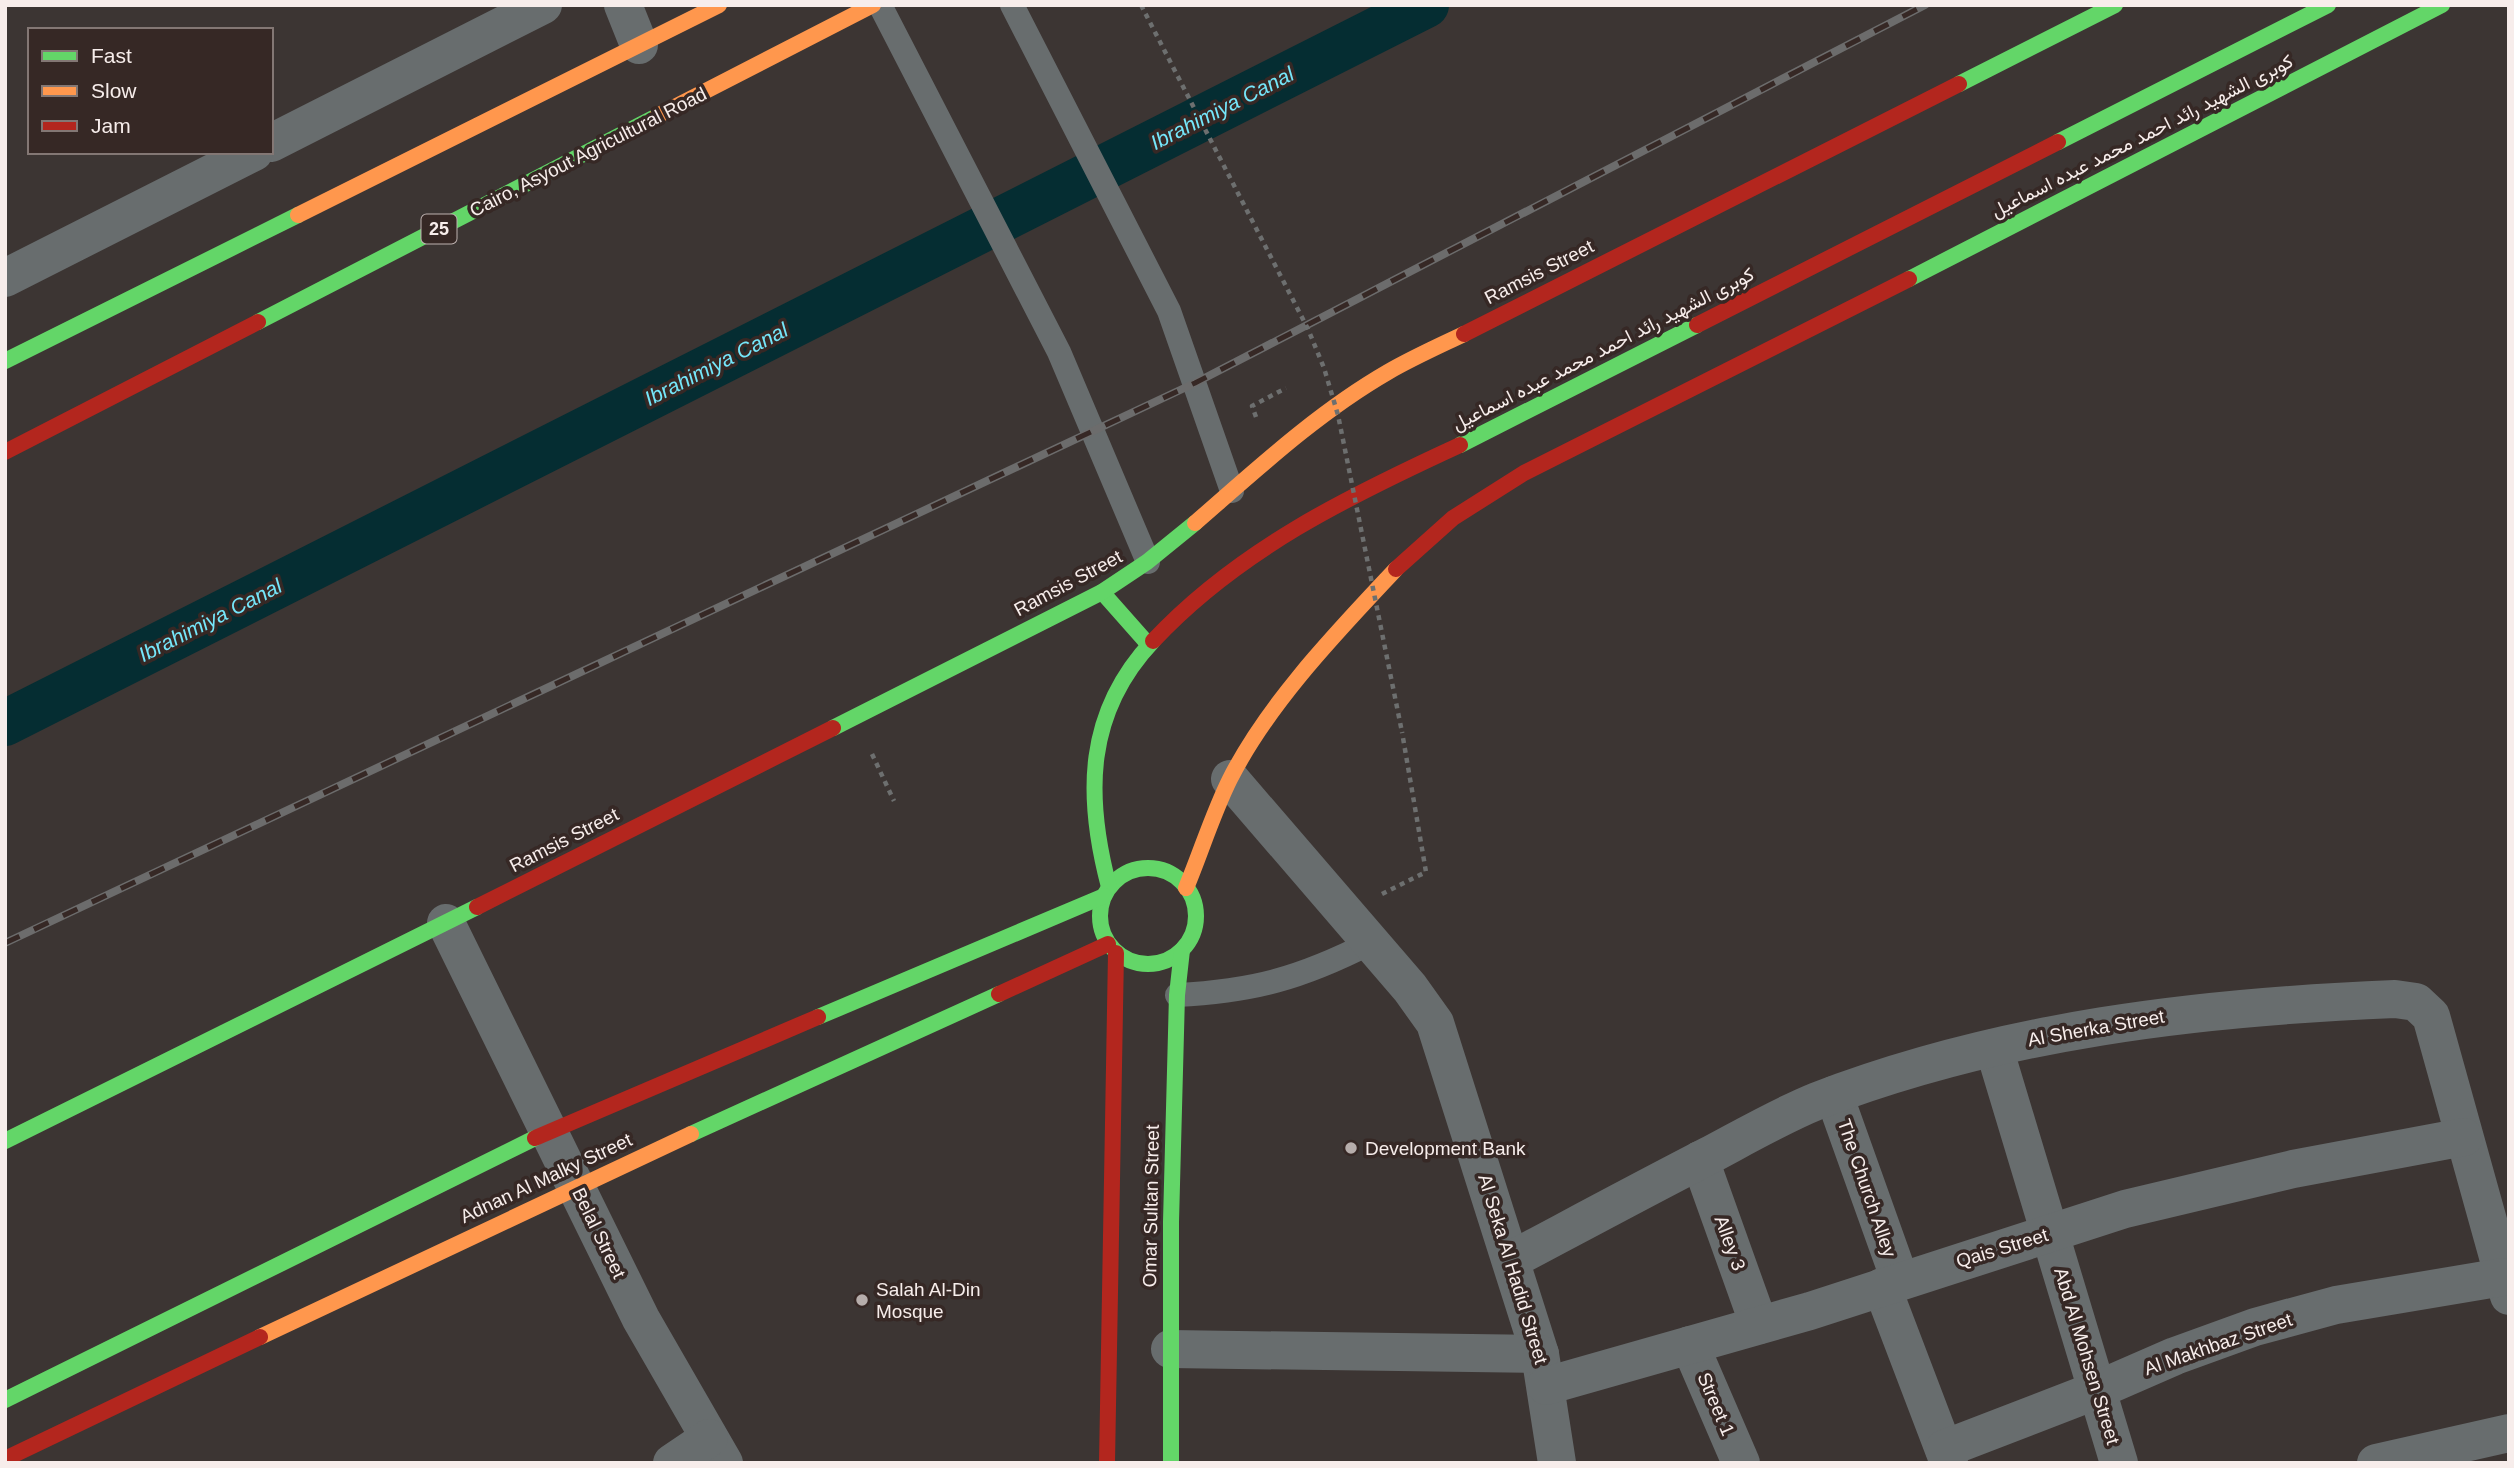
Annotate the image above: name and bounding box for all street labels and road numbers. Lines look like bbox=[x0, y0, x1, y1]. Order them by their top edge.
street label: كوبرى الشهيد رائد احمد محمد عبده اسماعيل bbox=[1988, 50, 2297, 222]
street label: Cairo, Asyout Agricultural Road bbox=[466, 83, 710, 221]
road number: 25 bbox=[422, 214, 457, 244]
street label: Ramsis Street bbox=[1481, 235, 1598, 308]
street label: كوبرى الشهيد رائد احمد محمد عبده اسماعيل bbox=[1449, 263, 1758, 435]
street label: Ramsis Street bbox=[1010, 545, 1126, 620]
street label: Ramsis Street bbox=[506, 803, 623, 876]
street label: Al Sherka Street bbox=[2026, 1006, 2167, 1050]
street label: The Church Alley bbox=[1834, 1116, 1901, 1260]
street label: Omar Sultan Street bbox=[1139, 1124, 1163, 1287]
street label: Adnan Al Malky Street bbox=[457, 1129, 636, 1227]
street label: Al Seka Al Hadid Street bbox=[1474, 1171, 1552, 1367]
street label: Belal Street bbox=[568, 1184, 630, 1282]
street label: Alley 3 bbox=[1710, 1213, 1750, 1273]
street label: Qais Street bbox=[1953, 1224, 2051, 1272]
street label: Abd Al Mohsen Street bbox=[2050, 1265, 2124, 1448]
street label: Al Makhbaz Street bbox=[2141, 1309, 2295, 1379]
street label: Street 1 bbox=[1693, 1369, 1739, 1439]

